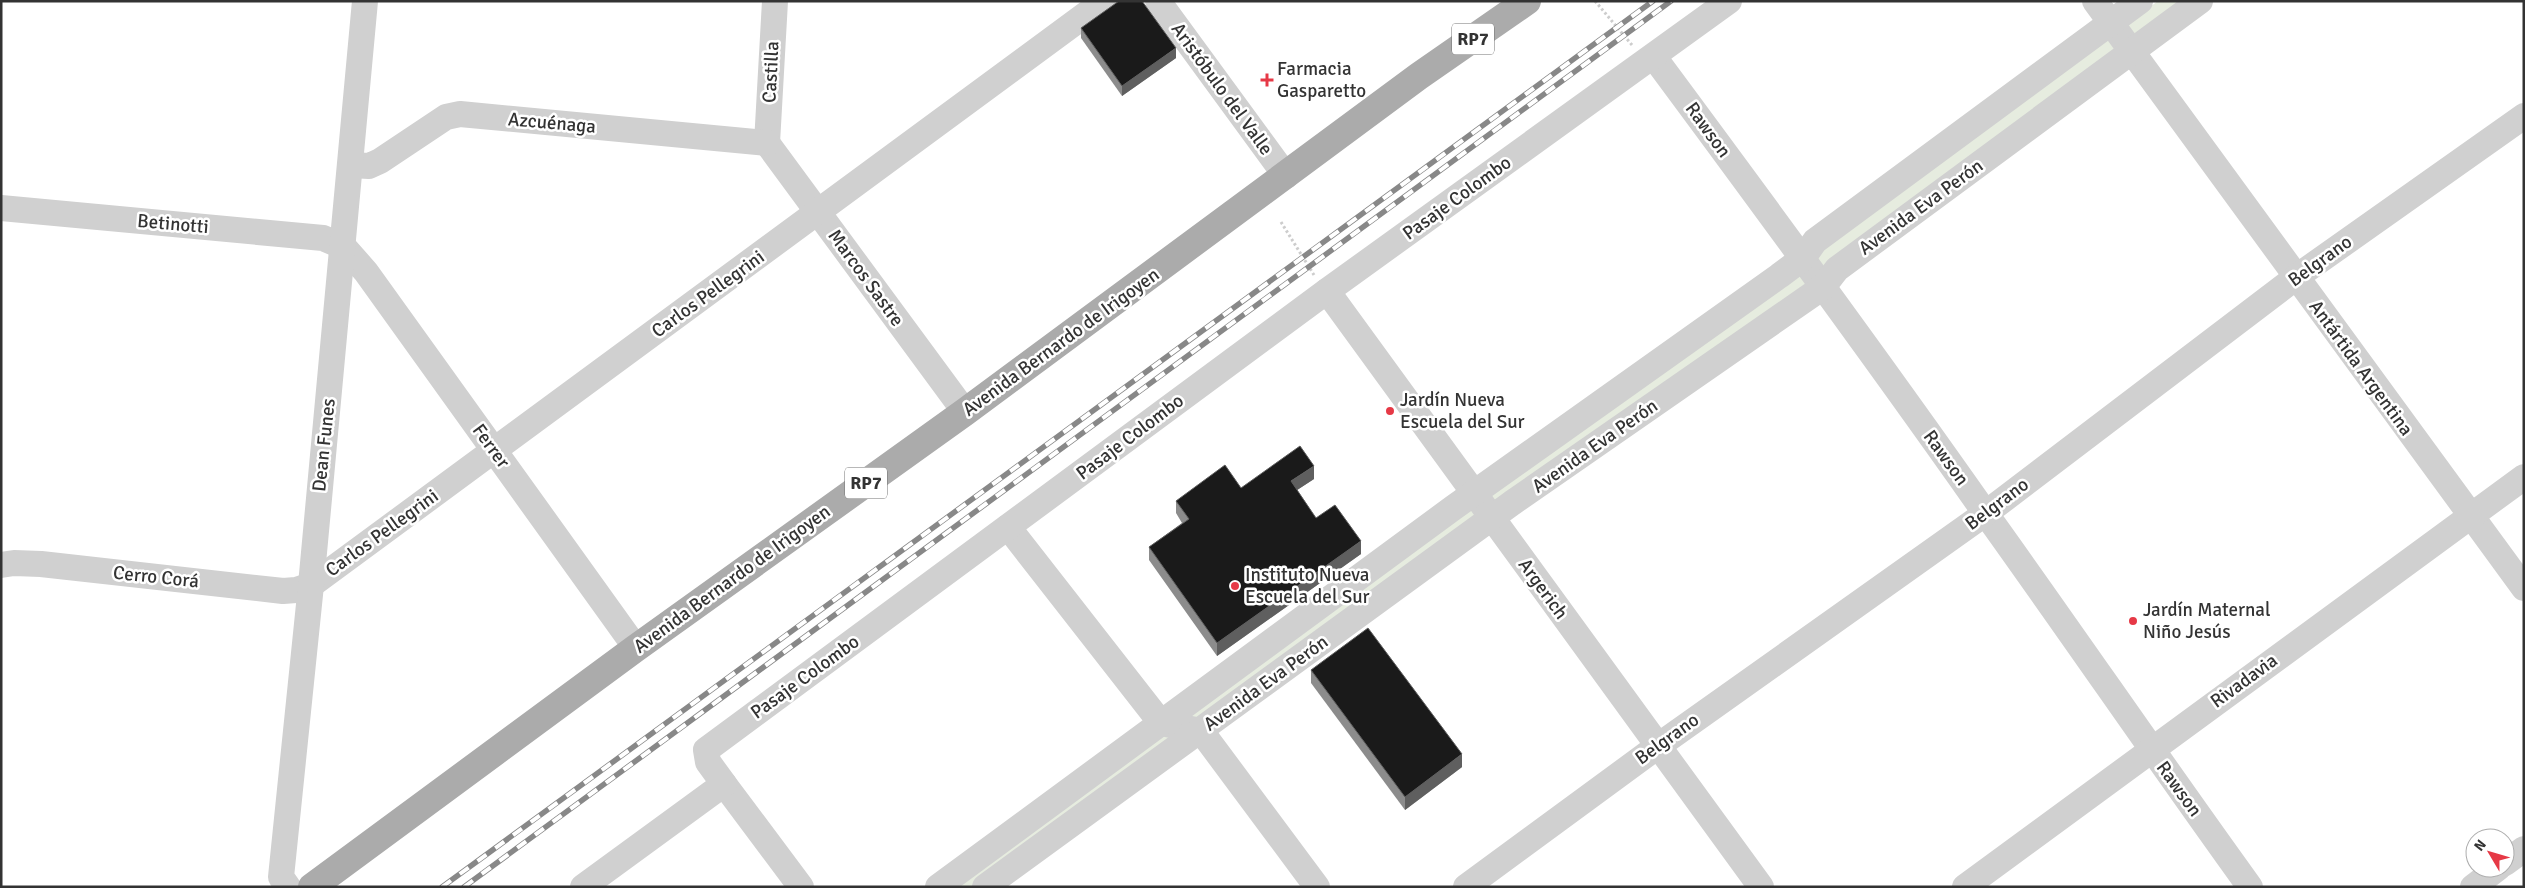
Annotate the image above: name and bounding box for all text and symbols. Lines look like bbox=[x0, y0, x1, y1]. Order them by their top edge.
street label: Aristóbulo del Valle bbox=[1166, 18, 1278, 160]
road number: RP7 bbox=[1452, 23, 1494, 54]
street label: Castilla bbox=[757, 40, 785, 104]
place label: Farmacia Gasparetto bbox=[1277, 57, 1366, 103]
marker: Farmacia Gasparetto bbox=[1261, 74, 1273, 86]
street label: Rawson bbox=[1680, 97, 1736, 163]
street label: Azcuénaga bbox=[507, 107, 597, 139]
street label: Pasaje Colombo bbox=[1398, 150, 1516, 245]
street label: Avenida Eva Perón bbox=[1854, 154, 1988, 260]
street label: Betinotti bbox=[136, 209, 210, 239]
street label: Marcos Sastre bbox=[823, 225, 909, 331]
street label: Belgrano bbox=[2283, 230, 2357, 292]
street label: Carlos Pellegrini bbox=[647, 245, 769, 343]
street label: Avenida Bernardo de Irigoyen bbox=[958, 262, 1164, 422]
street label: Antártida Argentina bbox=[2304, 296, 2418, 440]
place label: Jardín Nueva Escuela del Sur bbox=[1400, 388, 1525, 434]
street label: Pasaje Colombo bbox=[1071, 389, 1189, 485]
street label: Avenida Eva Perón bbox=[1527, 394, 1663, 498]
street label: Dean Funes bbox=[307, 397, 341, 493]
marker: Jardín Nueva Escuela del Sur bbox=[1384, 405, 1396, 417]
street label: Ferrer bbox=[467, 419, 515, 473]
street label: Rawson bbox=[1918, 425, 1974, 491]
road number: RP7 bbox=[845, 468, 887, 498]
street label: Belgrano bbox=[1961, 472, 2034, 536]
street label: Carlos Pellegrini bbox=[321, 484, 443, 582]
street label: Avenida Bernardo de Irigoyen bbox=[629, 499, 835, 659]
street label: Argerich bbox=[1513, 554, 1573, 624]
street label: Cerro Corá bbox=[112, 561, 200, 593]
place label: Instituto Nueva Escuela del Sur bbox=[1245, 563, 1370, 609]
marker: Instituto Nueva Escuela del Sur bbox=[1229, 580, 1241, 592]
place label: Jardín Maternal Niño Jesús bbox=[2143, 598, 2271, 644]
marker: Jardín Maternal Niño Jesús bbox=[2127, 615, 2139, 627]
street label: Pasaje Colombo bbox=[746, 629, 864, 724]
street label: Avenida Eva Perón bbox=[1199, 630, 1333, 736]
street label: Rivadavia bbox=[2206, 649, 2282, 713]
street label: Belgrano bbox=[1630, 708, 1704, 770]
street label: Rawson bbox=[2151, 756, 2207, 822]
north arrow bbox=[2465, 828, 2515, 878]
text: N bbox=[2470, 836, 2490, 854]

